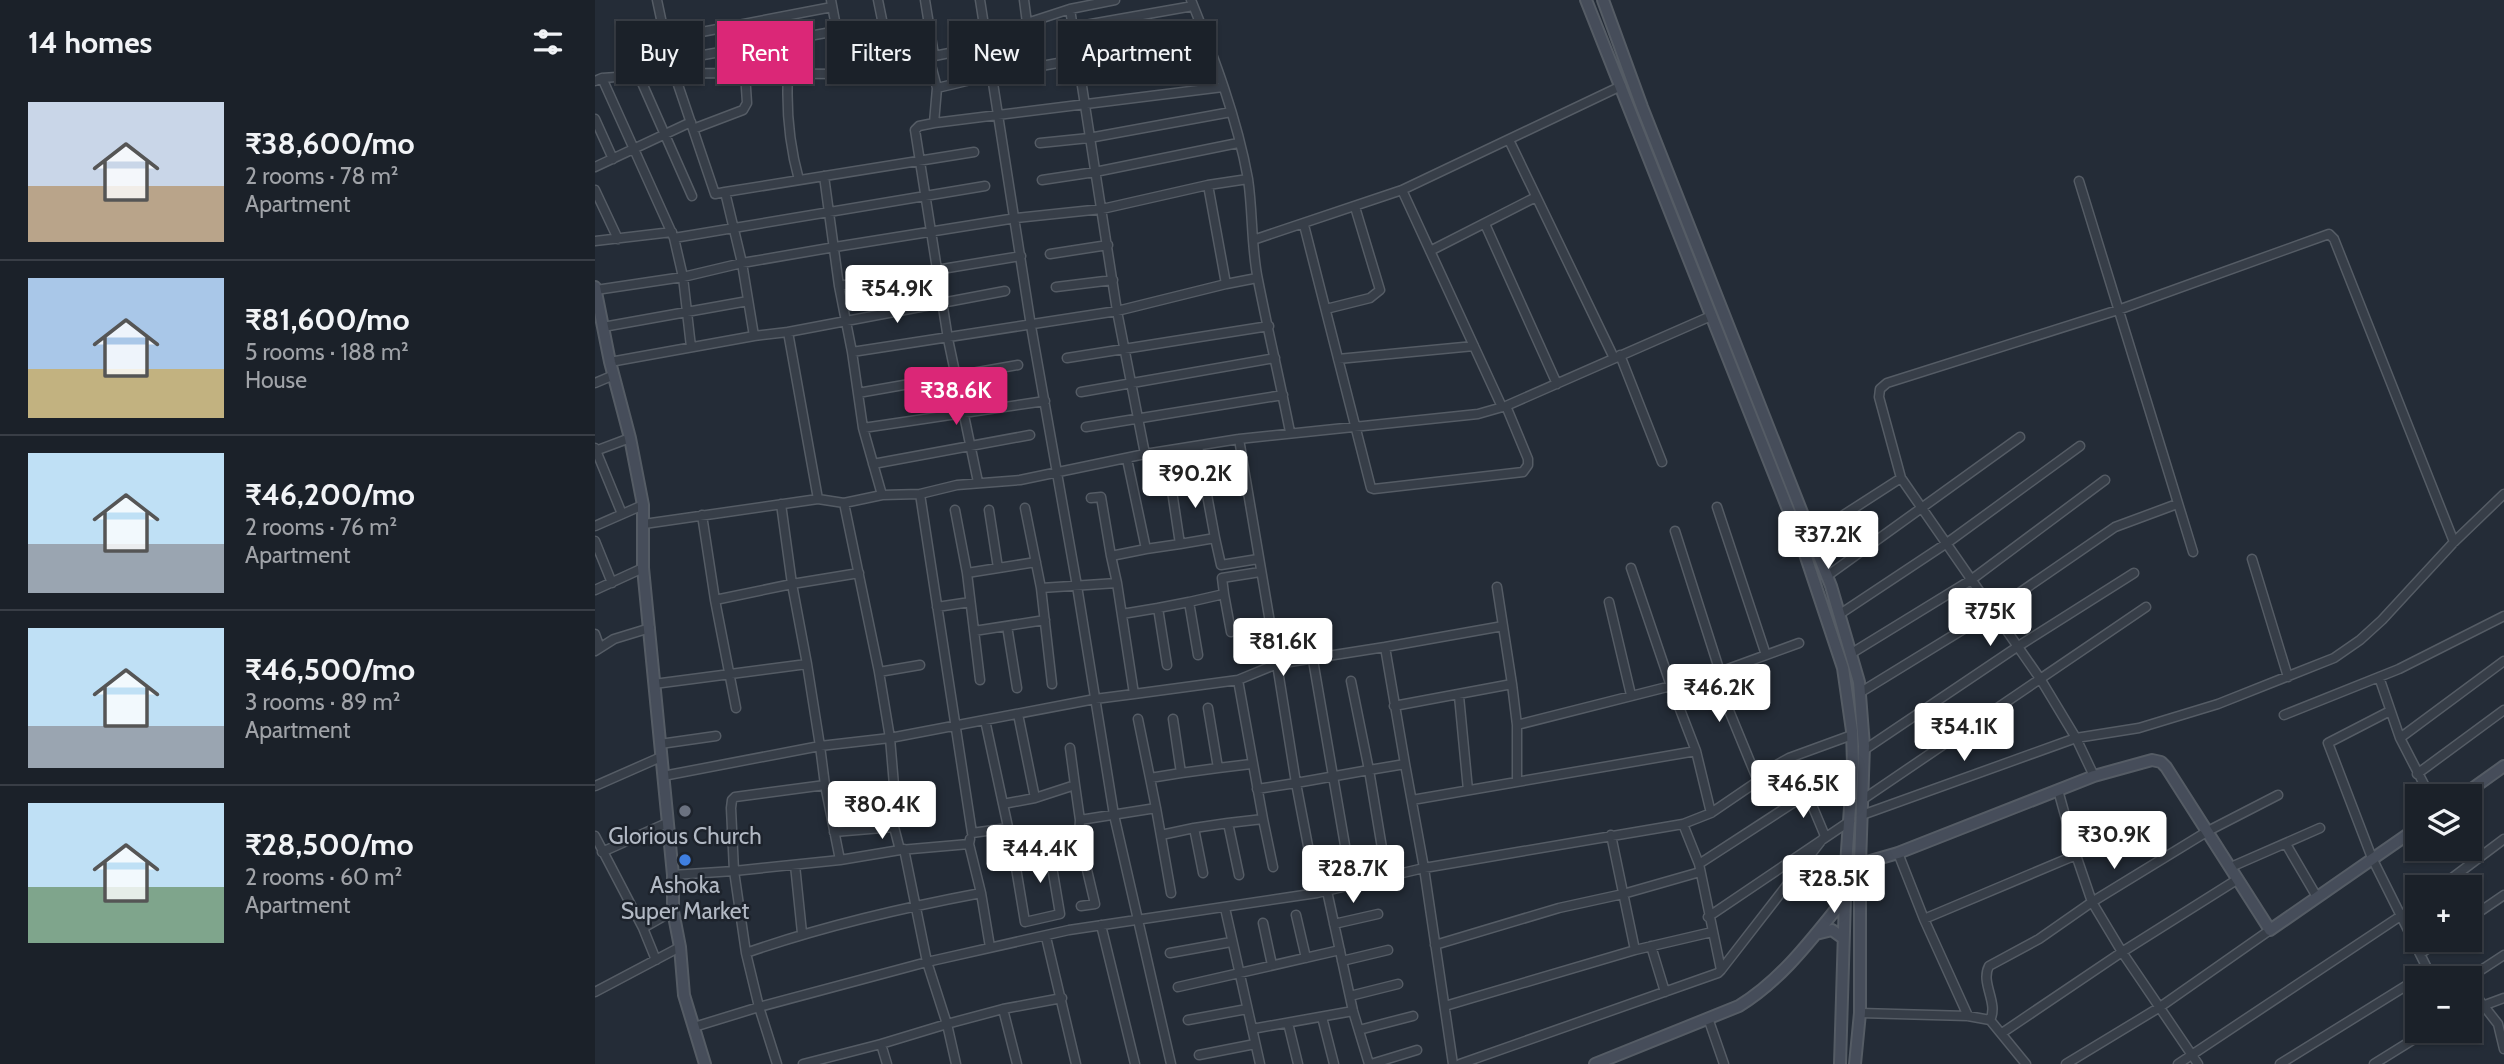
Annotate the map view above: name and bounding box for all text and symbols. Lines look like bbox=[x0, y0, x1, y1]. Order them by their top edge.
chip: Buy bbox=[616, 21, 703, 84]
chip: Rent bbox=[717, 21, 813, 84]
chip: Filters bbox=[827, 21, 935, 84]
chip: New bbox=[949, 21, 1044, 84]
chip: Apartment bbox=[1058, 21, 1216, 84]
icon: filters bbox=[529, 23, 567, 61]
text: 14 homes bbox=[28, 24, 152, 61]
text: ₹38,600/mo bbox=[245, 125, 415, 162]
icon: home bbox=[84, 130, 168, 214]
text: 2 rooms · 78 m² bbox=[245, 162, 399, 190]
text: Apartment bbox=[245, 190, 350, 218]
pin: ₹54.9K bbox=[840, 266, 954, 325]
text: ₹54.9K bbox=[861, 274, 933, 302]
text: ₹81,600/mo bbox=[245, 301, 410, 338]
icon: home bbox=[84, 306, 168, 390]
text: 5 rooms · 188 m² bbox=[245, 338, 409, 366]
text: House bbox=[245, 366, 307, 394]
pin: ₹38.6K bbox=[899, 368, 1013, 427]
text: ₹38.6K bbox=[920, 376, 992, 404]
pin: ₹90.2K bbox=[1138, 450, 1252, 510]
text: ₹90.2K bbox=[1158, 459, 1232, 487]
text: ₹46,200/mo bbox=[245, 476, 415, 513]
icon: home bbox=[84, 481, 168, 565]
pin: ₹37.2K bbox=[1771, 512, 1885, 571]
text: 2 rooms · 76 m² bbox=[245, 513, 397, 541]
text: ₹37.2K bbox=[1794, 520, 1862, 548]
text: Apartment bbox=[245, 541, 350, 569]
pin: ₹75K bbox=[1949, 588, 2031, 648]
text: ₹75K bbox=[1964, 597, 2016, 625]
pin: ₹81.6K bbox=[1226, 618, 1340, 678]
text: ₹81.6K bbox=[1249, 627, 1317, 655]
text: ₹46,500/mo bbox=[245, 651, 415, 688]
icon: home bbox=[84, 656, 168, 740]
pin: ₹46.2K bbox=[1662, 664, 1776, 724]
text: ₹46.2K bbox=[1683, 673, 1755, 701]
text: 3 rooms · 89 m² bbox=[245, 688, 400, 716]
pin: ₹54.1K bbox=[1907, 704, 2021, 763]
text: ₹54.1K bbox=[1931, 712, 1997, 740]
text: Apartment bbox=[245, 716, 350, 744]
pin: ₹46.5K bbox=[1746, 760, 1860, 820]
text: ₹46.5K bbox=[1767, 769, 1839, 797]
pin: ₹80.4K bbox=[825, 782, 939, 841]
map controls bbox=[2405, 784, 2482, 1043]
button: layers bbox=[2405, 784, 2482, 861]
text: ₹80.4K bbox=[844, 790, 920, 818]
marker: Glorious Church bbox=[677, 803, 693, 819]
pin: ₹30.9K bbox=[2057, 812, 2171, 871]
text: ₹30.9K bbox=[2077, 820, 2151, 848]
place label: Glorious Church bbox=[608, 822, 762, 850]
text: ₹28,500/mo bbox=[245, 826, 414, 863]
pin: ₹44.4K bbox=[983, 826, 1097, 885]
icon: home bbox=[84, 831, 168, 915]
text: ₹44.4K bbox=[1003, 834, 1077, 862]
pin: ₹28.7K bbox=[1296, 846, 1410, 905]
marker: Ashoka Super Market bbox=[677, 852, 693, 868]
text: ₹28.7K bbox=[1318, 854, 1388, 882]
pin: ₹28.5K bbox=[1777, 856, 1891, 915]
text: 2 rooms · 60 m² bbox=[245, 863, 402, 891]
text: ₹28.5K bbox=[1799, 864, 1869, 892]
place label: Ashoka Super Market bbox=[621, 871, 750, 925]
button: + bbox=[2405, 875, 2482, 952]
text: Apartment bbox=[245, 891, 350, 919]
button: − bbox=[2405, 966, 2482, 1043]

